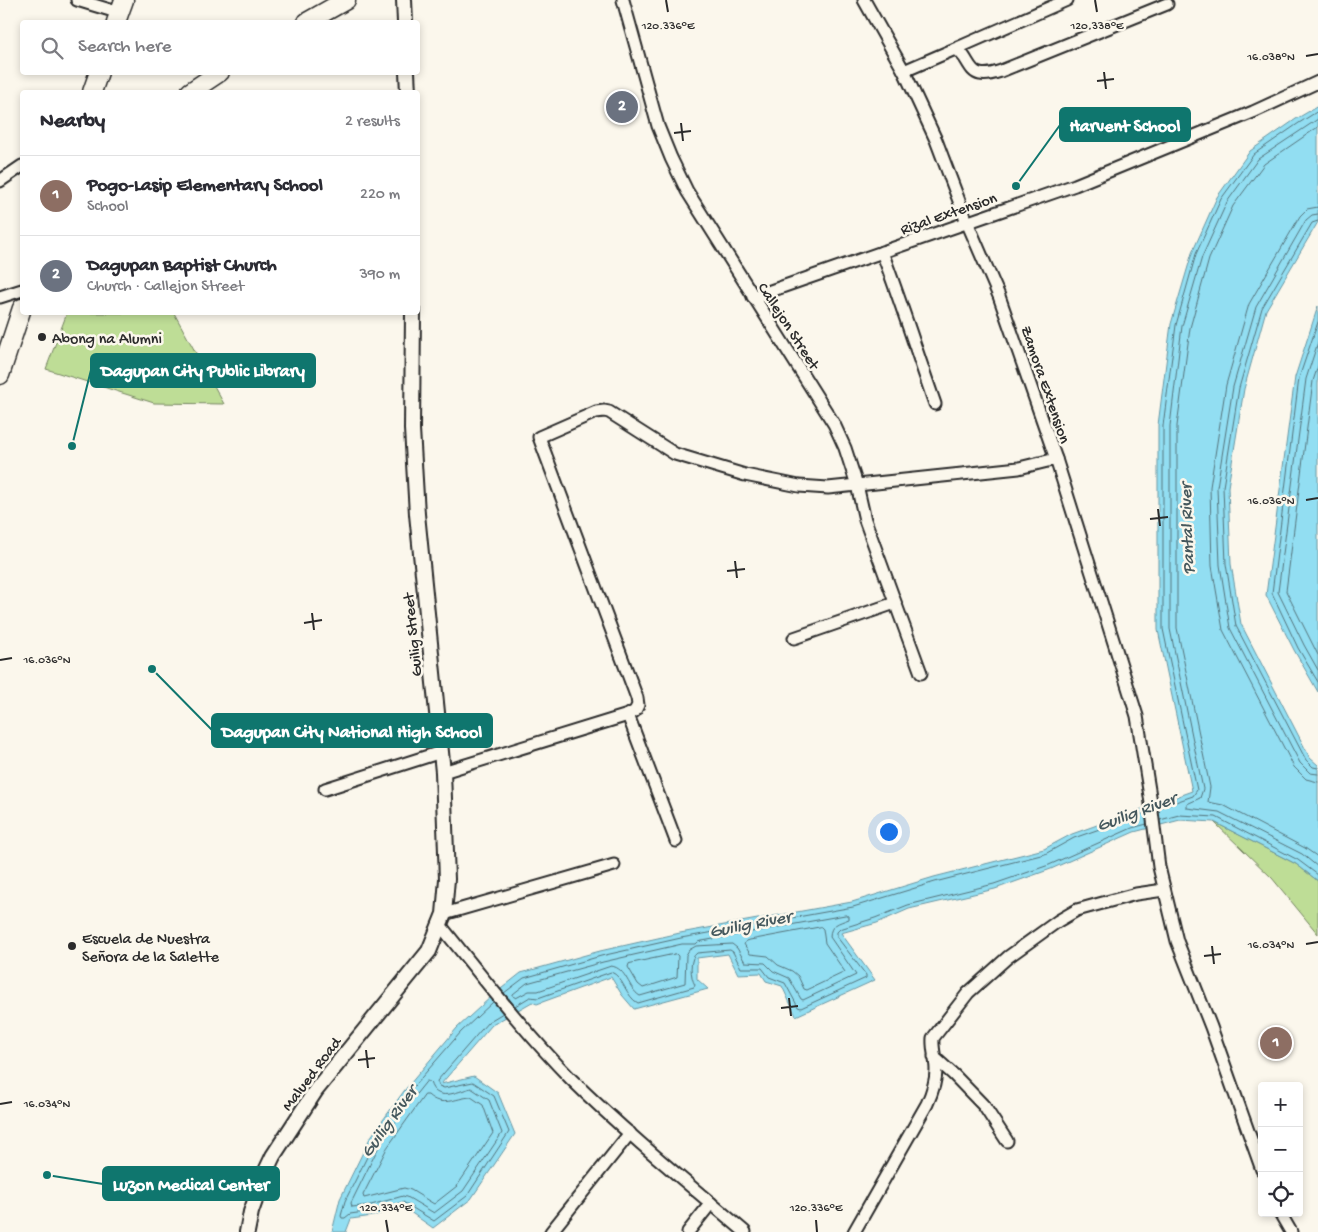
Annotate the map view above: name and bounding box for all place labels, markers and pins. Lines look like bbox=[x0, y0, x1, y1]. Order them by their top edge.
pin: 2 bbox=[606, 88, 638, 126]
callout: Harvent School bbox=[1060, 108, 1190, 141]
marker: Abong na Alumni bbox=[36, 331, 48, 343]
place label: Abong na Alumni bbox=[52, 331, 162, 350]
callout: Dagupan City Public Library bbox=[91, 354, 315, 387]
callout: Dagupan City National High School bbox=[212, 714, 492, 747]
place label: Escuela de Nuestra Señora de la Salette bbox=[82, 931, 220, 968]
marker: Escuela de Nuestra Señora de la Salette bbox=[66, 940, 78, 952]
pin: 1 bbox=[1260, 1024, 1292, 1062]
callout: Luzon Medical Center bbox=[103, 1167, 279, 1200]

